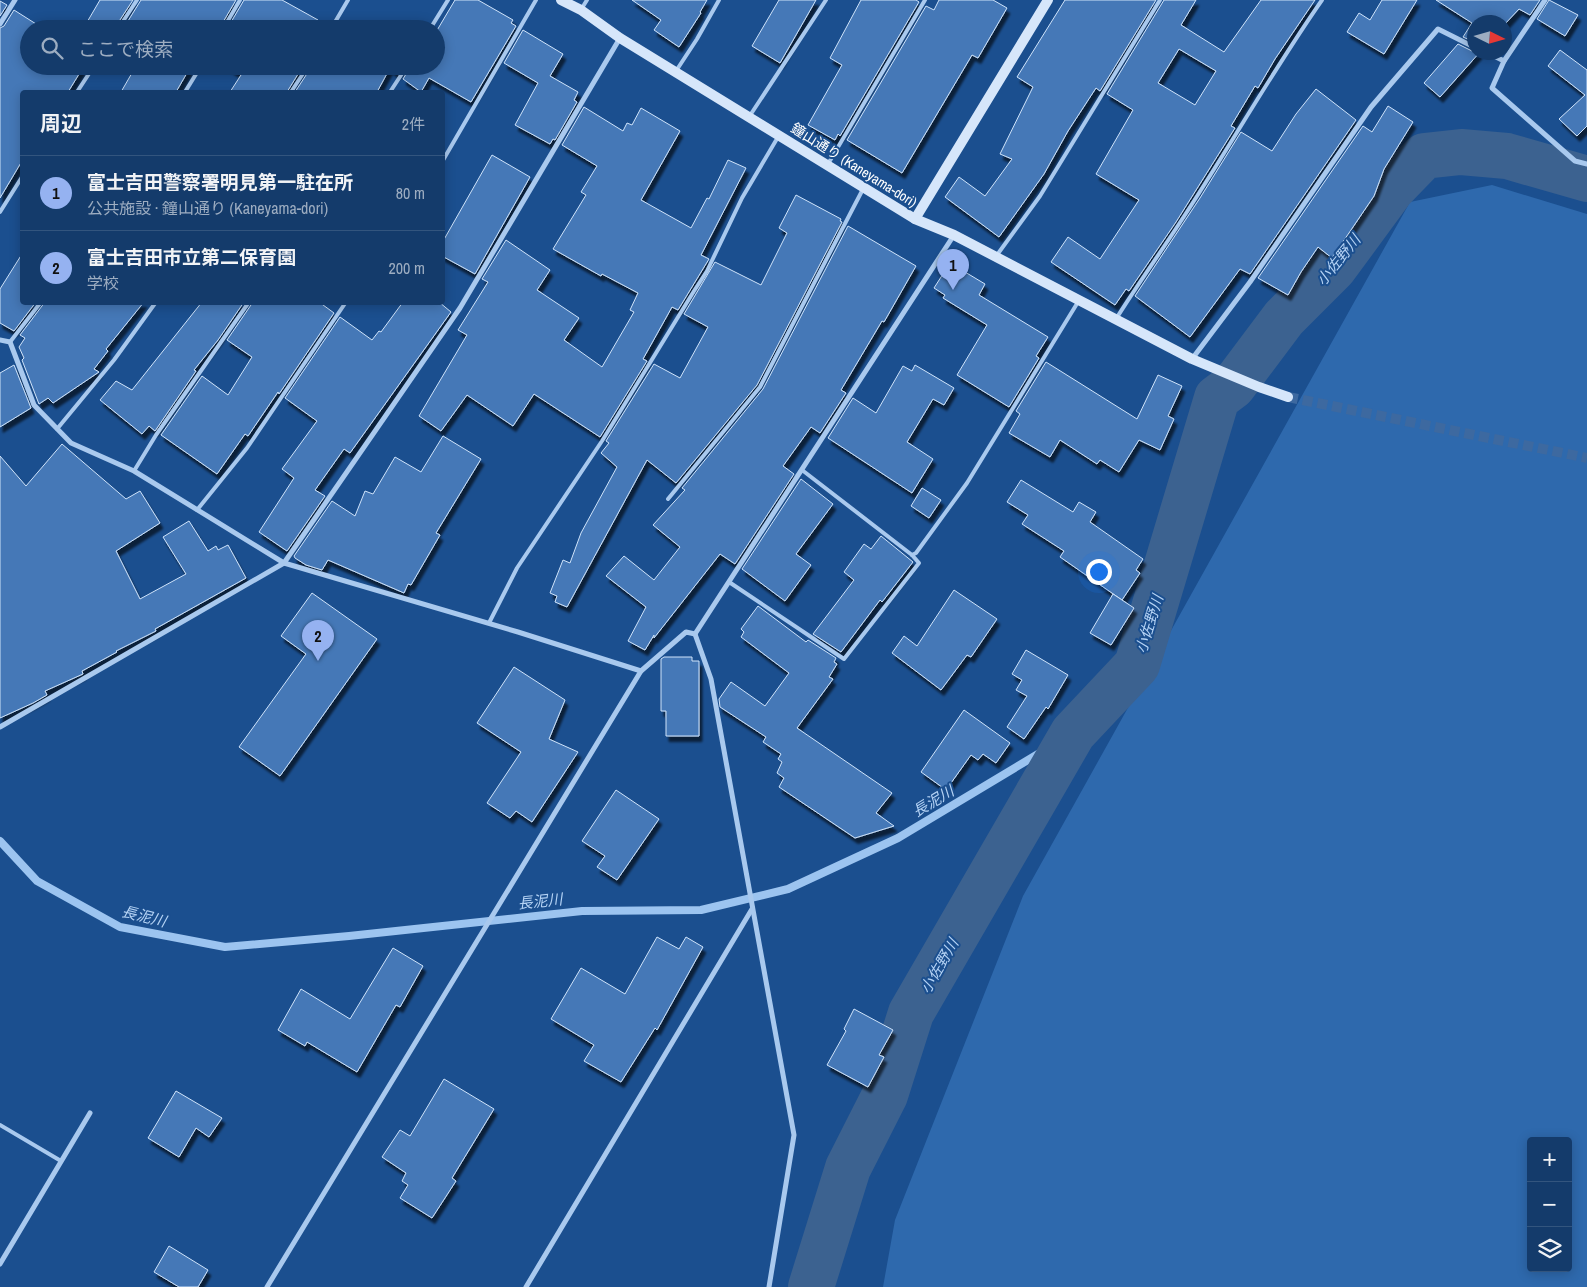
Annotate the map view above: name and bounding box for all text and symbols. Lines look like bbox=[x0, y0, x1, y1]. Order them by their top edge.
north arrow bbox=[1467, 15, 1512, 60]
search box bbox=[20, 20, 445, 75]
icon: search bbox=[38, 34, 66, 62]
text: ここで検索 bbox=[78, 36, 173, 62]
text: 周辺 bbox=[40, 109, 82, 138]
text: 2件 bbox=[402, 113, 425, 135]
street label: 鐘山通り (Kaneyama-dori) bbox=[788, 119, 921, 211]
text: 富士吉田警察署明見第一駐在所 bbox=[87, 169, 353, 195]
text: 1 bbox=[52, 182, 60, 204]
text: 80 m bbox=[396, 182, 425, 204]
text: 公共施設 · 鐘山通り (Kaneyama-dori) bbox=[87, 197, 328, 219]
water label: 小佐野川 bbox=[1311, 229, 1366, 290]
text: 富士吉田市立第二保育園 bbox=[87, 244, 296, 270]
pin: 1 bbox=[937, 249, 969, 290]
text: 2 bbox=[52, 257, 60, 279]
text: 200 m bbox=[389, 257, 425, 279]
text: 学校 bbox=[87, 272, 119, 294]
your location bbox=[1086, 559, 1112, 585]
water label: 小佐野川 bbox=[1130, 590, 1168, 656]
pin: 2 bbox=[302, 620, 334, 661]
water label: 長泥川 bbox=[908, 779, 959, 822]
water label: 長泥川 bbox=[517, 888, 565, 914]
water label: 長泥川 bbox=[120, 900, 170, 932]
water label: 小佐野川 bbox=[915, 933, 964, 997]
map controls bbox=[1527, 1137, 1572, 1272]
button: + bbox=[1527, 1137, 1572, 1182]
button: − bbox=[1527, 1182, 1572, 1227]
button: layers bbox=[1527, 1227, 1572, 1272]

